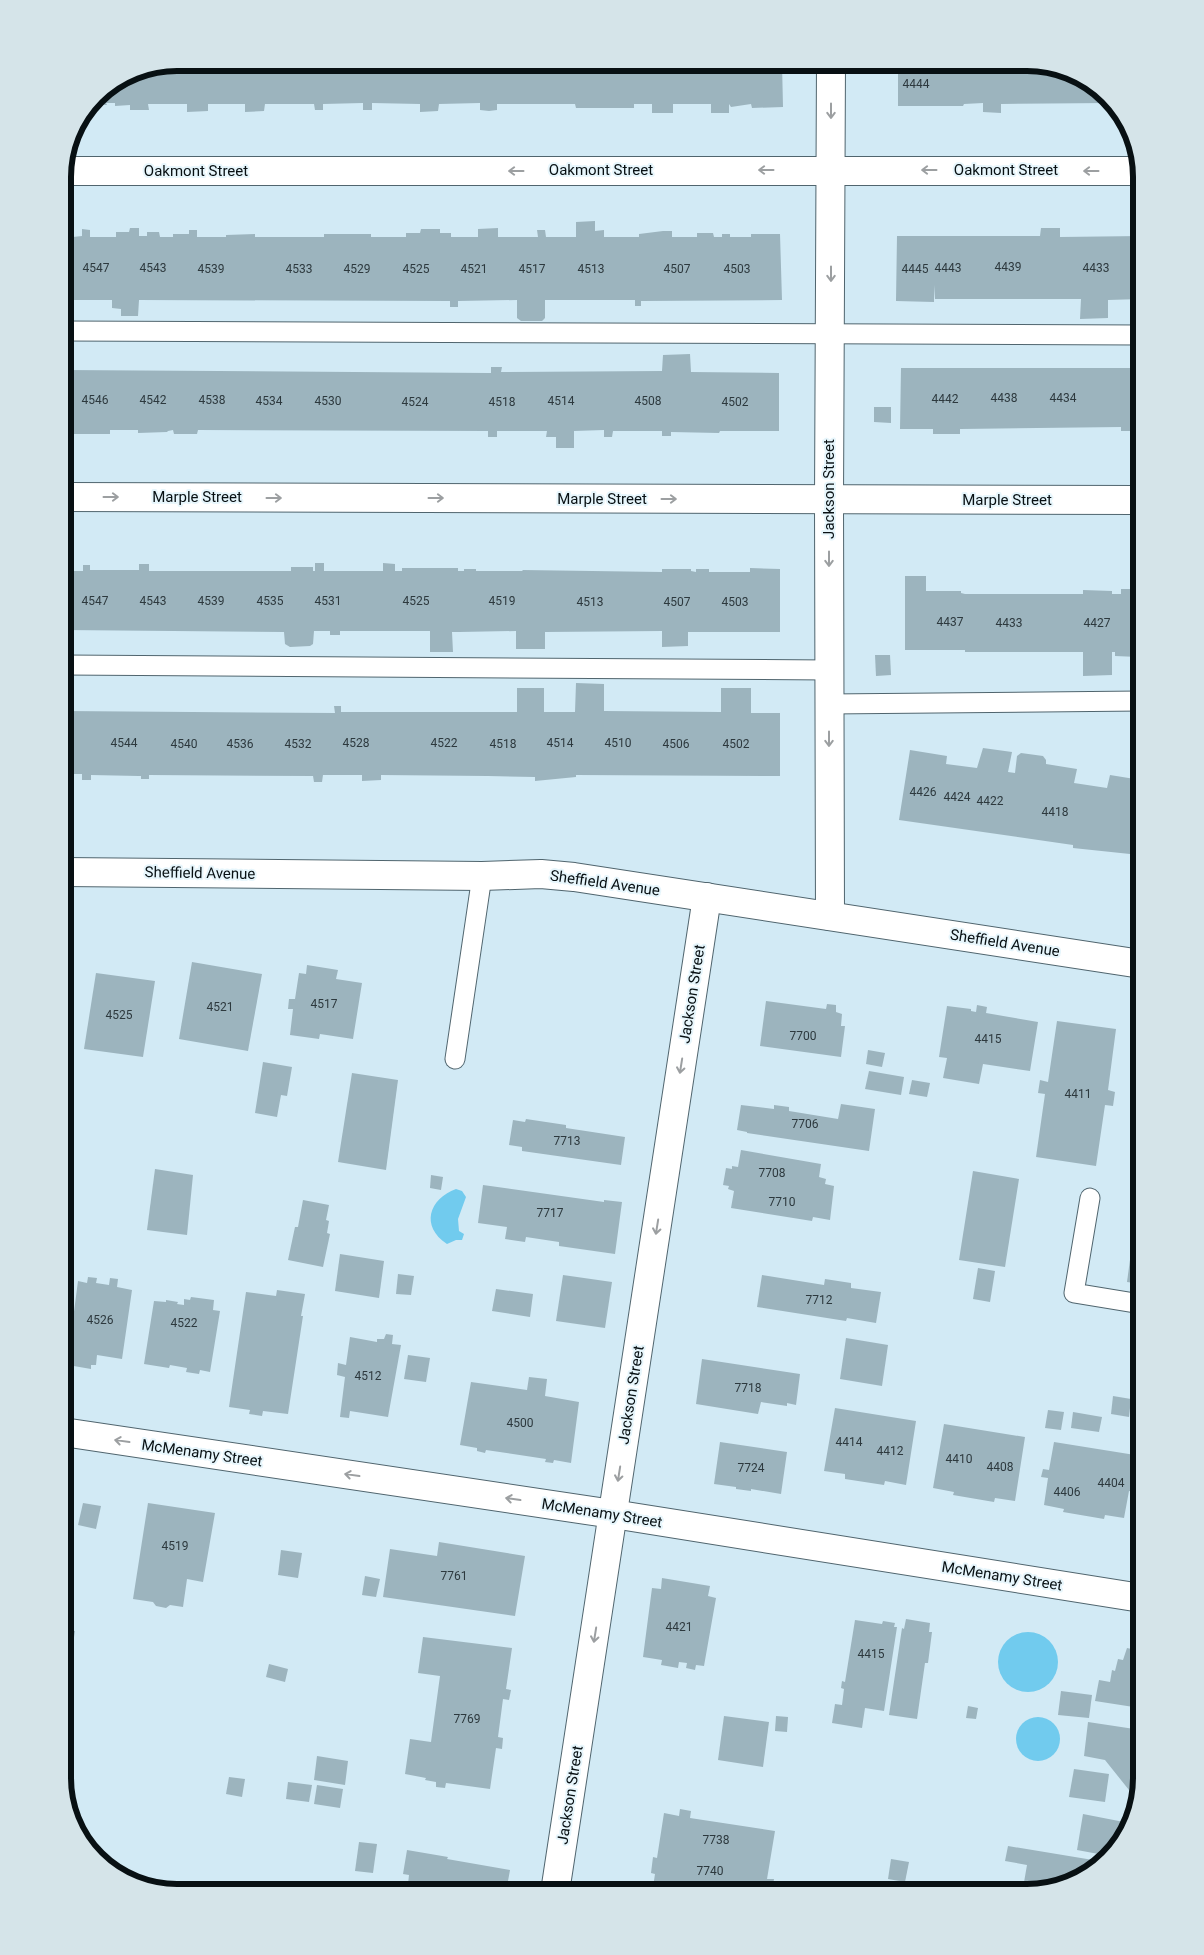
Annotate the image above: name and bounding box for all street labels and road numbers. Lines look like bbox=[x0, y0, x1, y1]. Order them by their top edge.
street label: Oakmont Street bbox=[549, 161, 653, 179]
street label: Oakmont Street bbox=[954, 161, 1058, 179]
street label: Oakmont Street bbox=[144, 162, 248, 180]
street label: Jackson Street bbox=[820, 439, 838, 539]
street label: Marple Street bbox=[152, 488, 242, 506]
street label: Marple Street bbox=[557, 490, 647, 508]
street label: Marple Street bbox=[962, 491, 1052, 509]
street label: Sheffield Avenue bbox=[144, 863, 256, 883]
street label: Sheffield Avenue bbox=[549, 866, 661, 900]
street label: Sheffield Avenue bbox=[949, 925, 1061, 961]
street label: Jackson Street bbox=[675, 943, 709, 1045]
street label: Jackson Street bbox=[614, 1344, 648, 1446]
street label: McMenamy Street bbox=[140, 1436, 264, 1470]
street label: McMenamy Street bbox=[540, 1495, 664, 1531]
street label: McMenamy Street bbox=[940, 1558, 1064, 1594]
street label: Jackson Street bbox=[553, 1744, 587, 1846]

